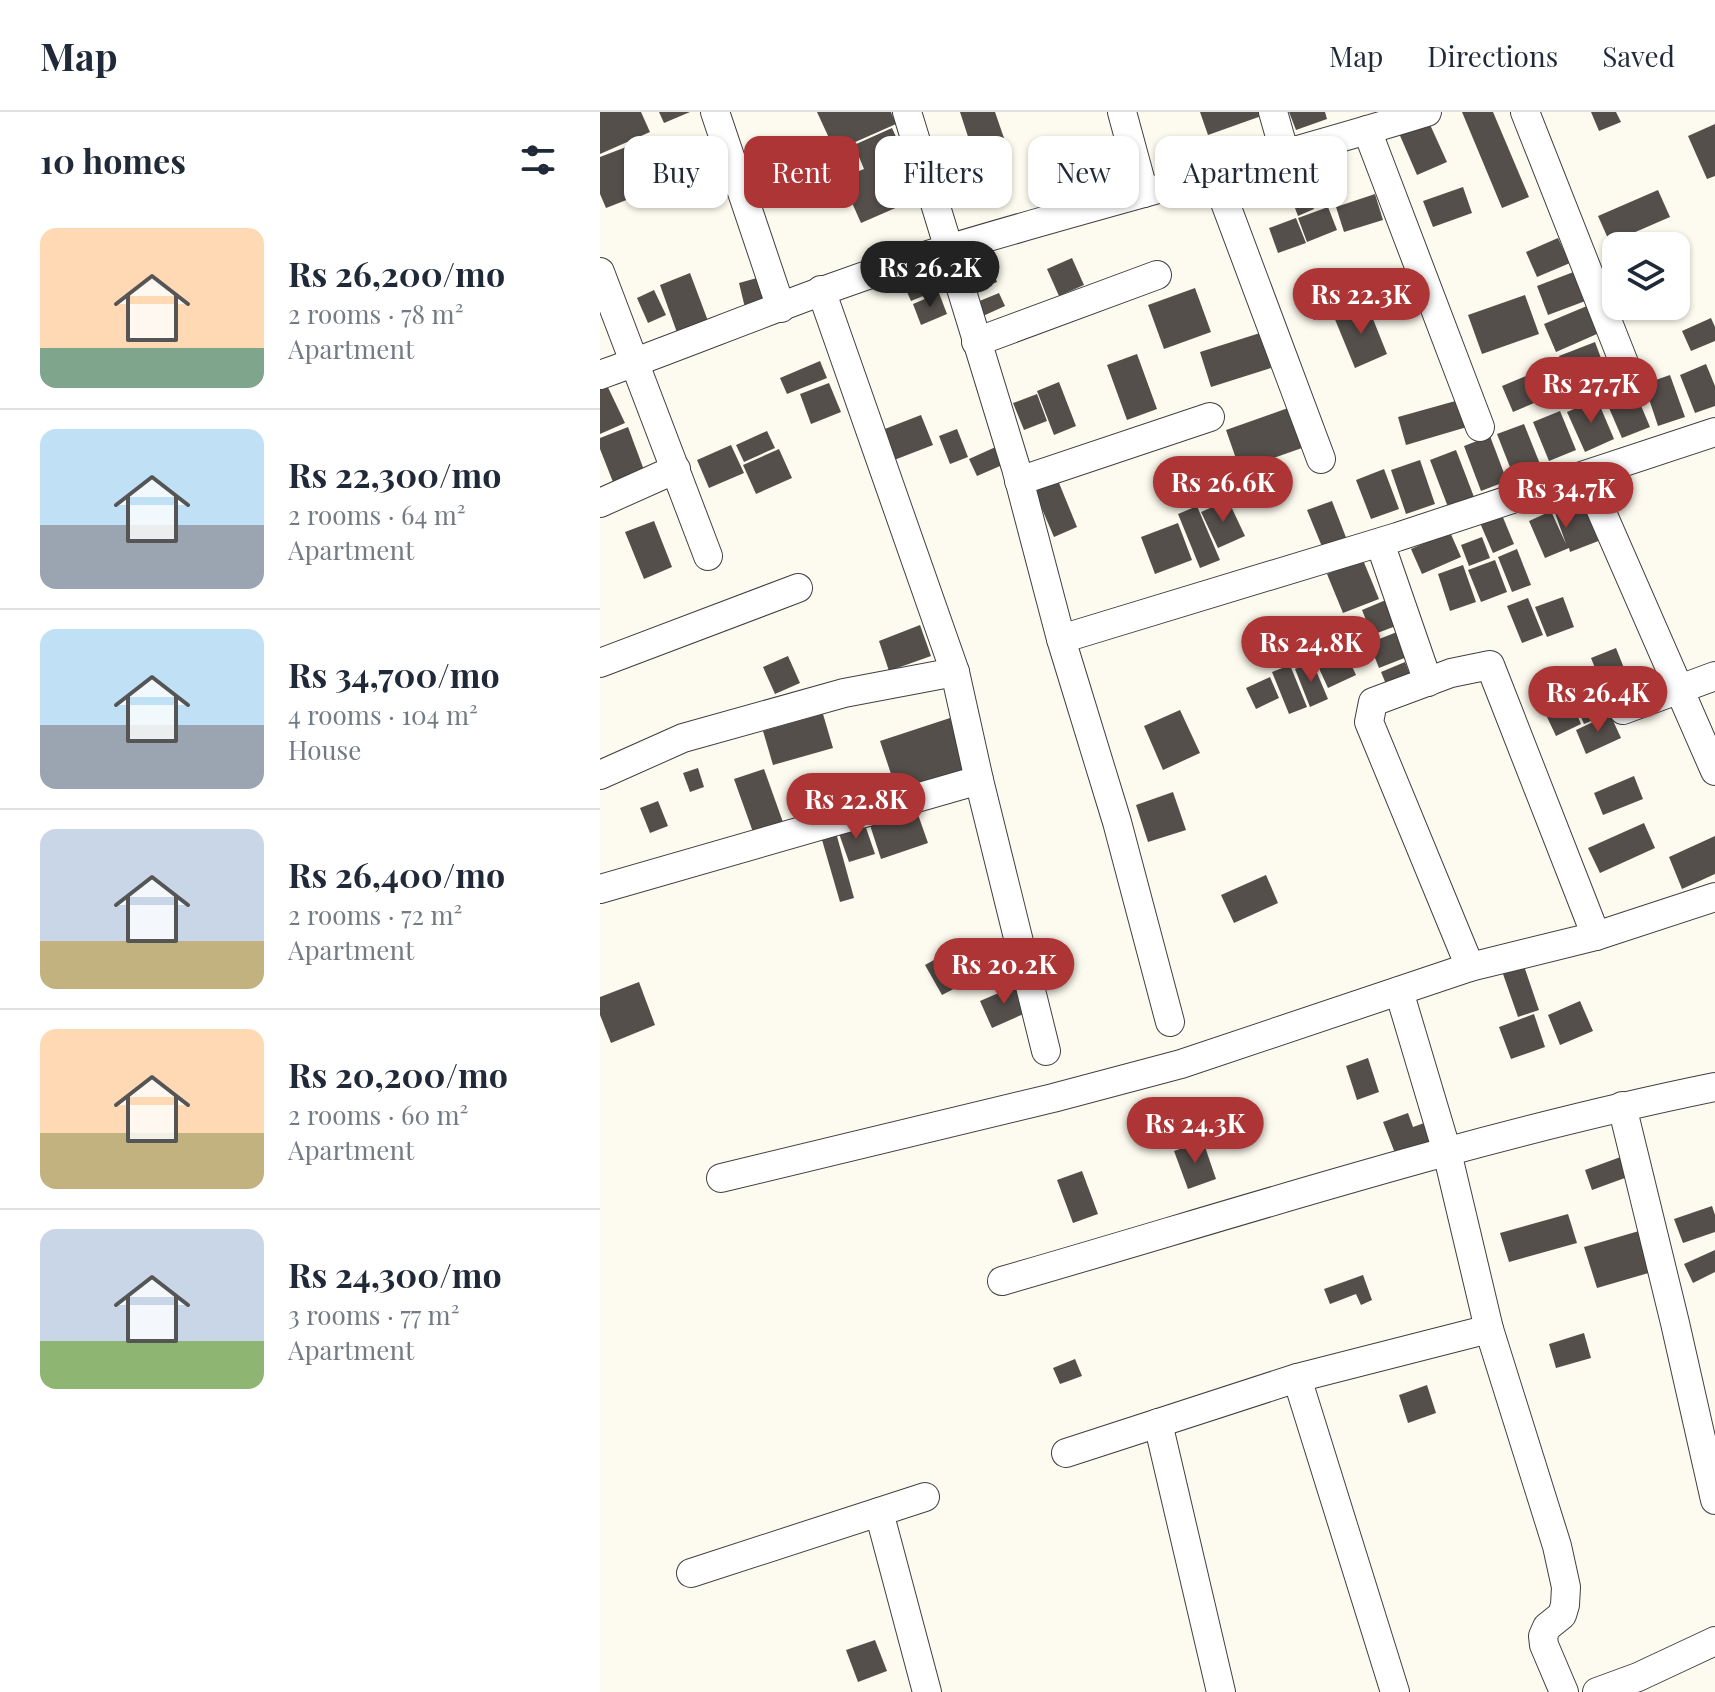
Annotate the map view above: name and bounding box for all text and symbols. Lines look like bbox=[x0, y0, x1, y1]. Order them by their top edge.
text: Map bbox=[40, 30, 117, 81]
text: Map bbox=[1329, 37, 1383, 74]
text: Directions bbox=[1427, 37, 1558, 74]
text: Saved bbox=[1602, 37, 1675, 74]
chip: Buy bbox=[624, 136, 728, 208]
chip: Rent bbox=[744, 136, 859, 208]
chip: Filters bbox=[875, 136, 1012, 208]
chip: New bbox=[1028, 136, 1139, 208]
chip: Apartment bbox=[1155, 136, 1347, 208]
text: 10 homes bbox=[40, 137, 186, 183]
icon: filters bbox=[516, 138, 560, 182]
map controls bbox=[1602, 232, 1690, 320]
button: layers bbox=[1602, 232, 1690, 320]
pin: Rs 26.2K bbox=[847, 241, 1013, 309]
text: Rs 26.2K bbox=[878, 249, 982, 284]
text: Rs 26,200/mo bbox=[288, 250, 505, 296]
icon: home bbox=[104, 260, 200, 356]
pin: Rs 22.3K bbox=[1278, 268, 1444, 336]
text: Rs 22.3K bbox=[1311, 276, 1411, 311]
text: 2 rooms · 78 m² bbox=[288, 296, 463, 331]
text: Apartment bbox=[288, 331, 414, 366]
pin: Rs 27.7K bbox=[1508, 357, 1674, 425]
text: Rs 27.7K bbox=[1542, 365, 1640, 400]
text: Rs 22,300/mo bbox=[288, 451, 502, 497]
pin: Rs 26.6K bbox=[1140, 456, 1306, 524]
icon: home bbox=[104, 461, 200, 557]
pin: Rs 34.7K bbox=[1483, 462, 1649, 530]
text: Rs 26.6K bbox=[1171, 464, 1275, 499]
text: Rs 34.7K bbox=[1516, 470, 1616, 505]
text: 2 rooms · 64 m² bbox=[288, 497, 466, 532]
text: Apartment bbox=[288, 532, 414, 567]
pin: Rs 24.8K bbox=[1228, 616, 1394, 684]
text: Rs 24.8K bbox=[1259, 624, 1363, 659]
text: Rs 34,700/mo bbox=[288, 651, 500, 697]
icon: home bbox=[104, 661, 200, 757]
pin: Rs 26.4K bbox=[1515, 666, 1681, 734]
text: Rs 26.4K bbox=[1546, 674, 1650, 709]
text: 4 rooms · 104 m² bbox=[288, 697, 478, 732]
text: House bbox=[288, 732, 361, 767]
pin: Rs 22.8K bbox=[773, 773, 939, 841]
text: Rs 22.8K bbox=[804, 781, 908, 816]
text: Rs 26,400/mo bbox=[288, 851, 505, 897]
icon: home bbox=[104, 861, 200, 957]
text: 2 rooms · 72 m² bbox=[288, 897, 462, 932]
text: Apartment bbox=[288, 932, 414, 967]
pin: Rs 20.2K bbox=[921, 938, 1087, 1006]
text: Rs 20.2K bbox=[951, 946, 1057, 981]
text: Rs 20,200/mo bbox=[288, 1051, 508, 1097]
icon: home bbox=[104, 1061, 200, 1157]
text: 2 rooms · 60 m² bbox=[288, 1097, 468, 1132]
pin: Rs 24.3K bbox=[1112, 1097, 1278, 1165]
text: Rs 24.3K bbox=[1145, 1105, 1245, 1140]
text: Apartment bbox=[288, 1132, 414, 1167]
text: Rs 24,300/mo bbox=[288, 1251, 502, 1297]
icon: home bbox=[104, 1261, 200, 1357]
text: 3 rooms · 77 m² bbox=[288, 1297, 459, 1332]
text: Apartment bbox=[288, 1332, 414, 1367]

